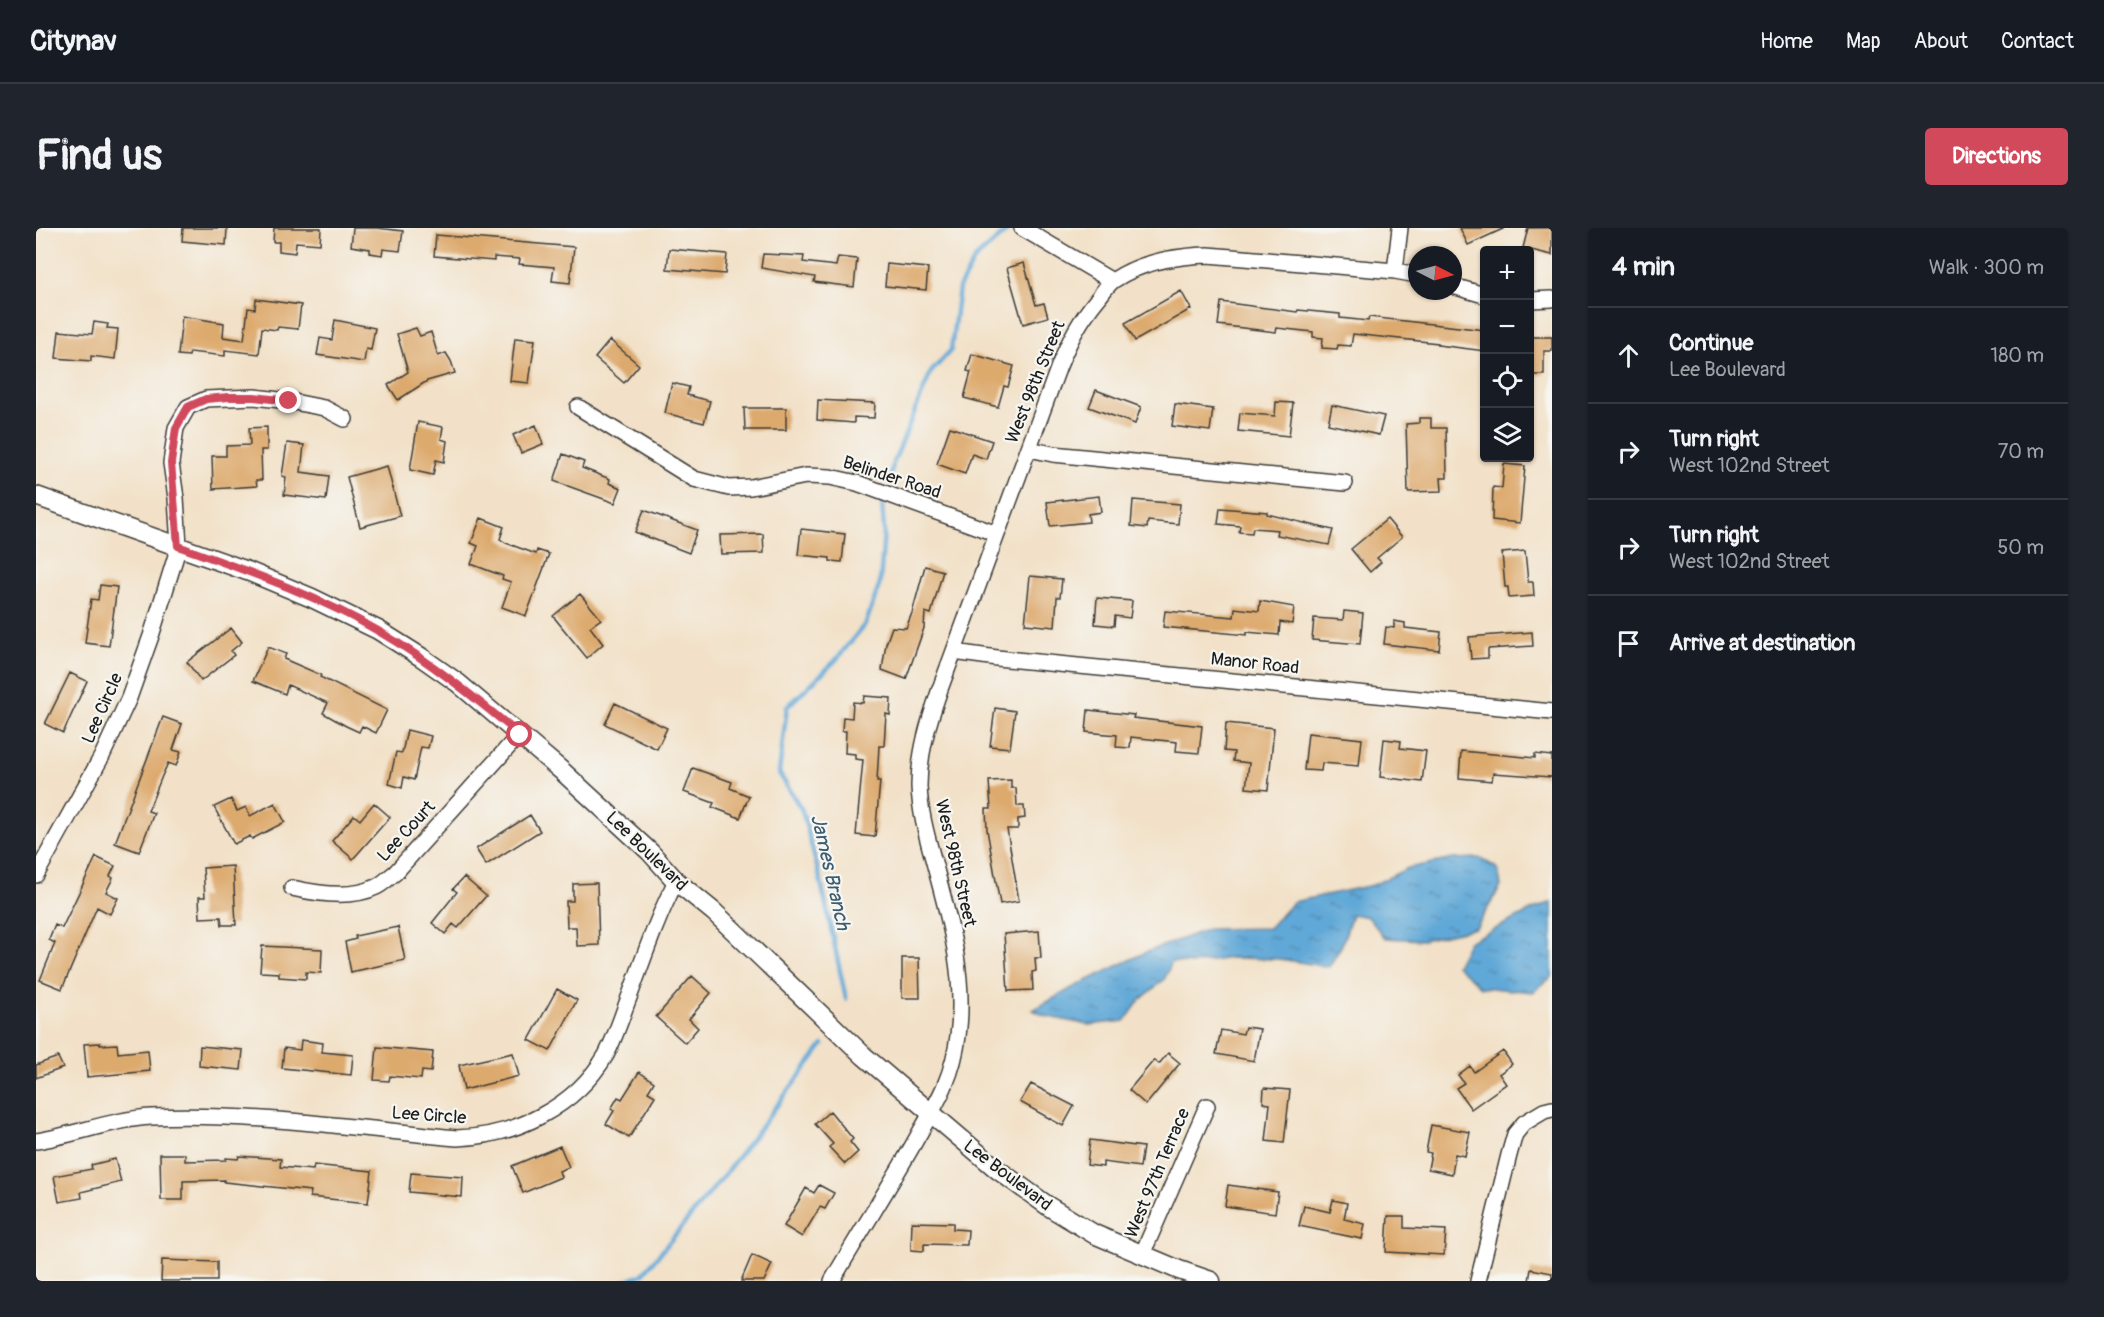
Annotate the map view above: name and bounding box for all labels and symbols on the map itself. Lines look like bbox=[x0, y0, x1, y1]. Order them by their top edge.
north arrow bbox=[1408, 246, 1462, 300]
street label: West 98th Street bbox=[1000, 317, 1071, 447]
route end bbox=[275, 387, 301, 413]
street label: Belinder Road bbox=[840, 451, 944, 504]
street label: Manor Road bbox=[1210, 647, 1300, 680]
street label: Lee Circle bbox=[77, 669, 128, 747]
route start bbox=[506, 721, 532, 747]
street label: Lee Court bbox=[372, 795, 441, 867]
street label: West 98th Street bbox=[930, 797, 982, 930]
street label: Lee Boulevard bbox=[601, 807, 692, 896]
water label: James Branch bbox=[805, 812, 856, 934]
street label: Lee Circle bbox=[391, 1101, 467, 1130]
street label: West 97th Terrace bbox=[1120, 1105, 1195, 1242]
street label: Lee Boulevard bbox=[959, 1135, 1057, 1216]

